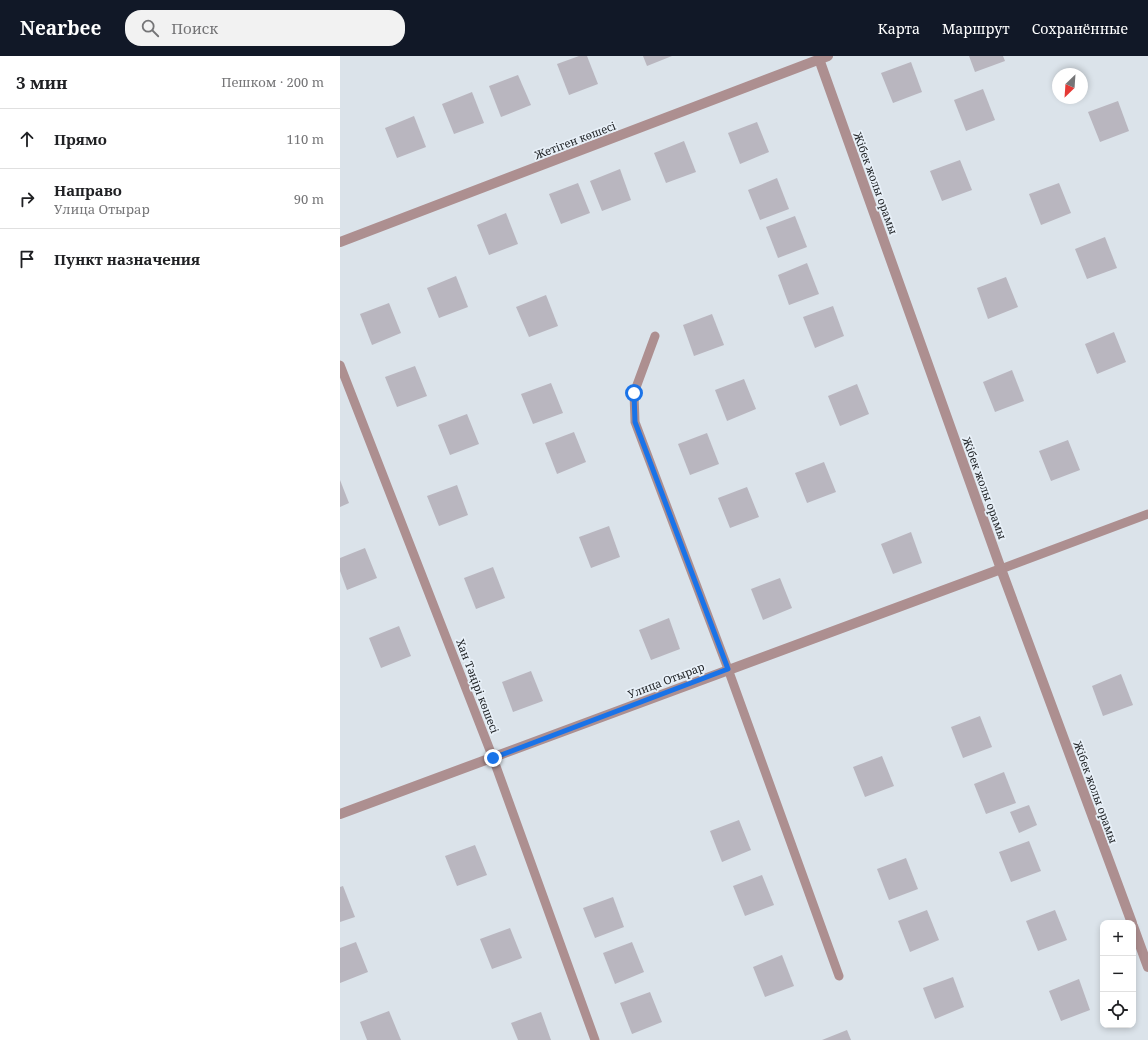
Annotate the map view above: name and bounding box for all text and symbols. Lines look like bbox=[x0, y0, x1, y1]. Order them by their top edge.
search box bbox=[125, 10, 405, 46]
text: Nearbee bbox=[20, 15, 101, 41]
icon: search bbox=[139, 17, 161, 39]
text: Поиск bbox=[171, 18, 218, 38]
text: Карта bbox=[878, 19, 920, 38]
text: Маршрут bbox=[942, 19, 1010, 38]
text: Сохранённые bbox=[1032, 19, 1128, 38]
north arrow bbox=[1052, 68, 1088, 104]
text: 3 мин bbox=[16, 71, 68, 94]
text: Пешком · 200 m bbox=[221, 73, 324, 91]
street label: Жетіген көшесі bbox=[531, 118, 618, 163]
icon: ahead bbox=[16, 128, 38, 150]
text: Прямо bbox=[54, 129, 107, 149]
street label: Жібек жолы орамы bbox=[850, 129, 901, 236]
text: 110 m bbox=[287, 130, 324, 148]
text: Направо bbox=[54, 180, 122, 200]
icon: right bbox=[16, 188, 38, 210]
text: 90 m bbox=[294, 190, 324, 208]
text: Улица Отырар bbox=[54, 200, 150, 218]
icon: arrive bbox=[16, 248, 38, 270]
text: Пункт назначения bbox=[54, 249, 200, 269]
route start bbox=[625, 384, 643, 402]
street label: Жібек жолы орамы bbox=[959, 434, 1010, 541]
street label: Хан Тәңірі көшесі bbox=[453, 637, 503, 735]
street label: Улица Отырар bbox=[626, 658, 706, 702]
street label: Жібек жолы орамы bbox=[1070, 738, 1121, 845]
route end bbox=[484, 749, 502, 767]
map controls bbox=[1100, 920, 1136, 1028]
button: + bbox=[1100, 920, 1136, 956]
button: − bbox=[1100, 956, 1136, 992]
button: locate bbox=[1100, 992, 1136, 1028]

